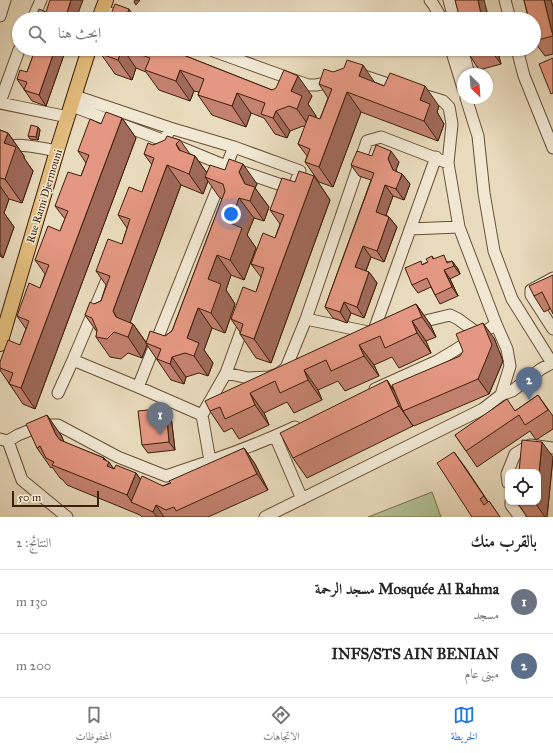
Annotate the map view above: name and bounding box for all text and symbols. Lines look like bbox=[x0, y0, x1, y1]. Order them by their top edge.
search box bbox=[12, 12, 541, 56]
icon: search bbox=[26, 23, 48, 45]
text: ابحث هنا bbox=[58, 24, 101, 42]
north arrow bbox=[457, 68, 493, 104]
street label: Rue Rami Djermouni bbox=[24, 148, 65, 245]
your location bbox=[221, 204, 241, 224]
pin: 2 bbox=[516, 367, 542, 400]
pin: 1 bbox=[147, 402, 173, 435]
map controls bbox=[505, 469, 541, 505]
button: locate bbox=[505, 469, 541, 505]
scale bar bbox=[12, 489, 99, 508]
text: 50 m bbox=[18, 491, 41, 504]
text: بالقرب منك bbox=[471, 531, 537, 552]
text: النتائج: 2 bbox=[16, 535, 51, 551]
text: Mosquée Al Rahma مسجد الرحمة bbox=[315, 580, 499, 598]
text: 130 m bbox=[16, 594, 48, 610]
text: 1 bbox=[521, 594, 527, 610]
text: مسجد bbox=[473, 607, 499, 623]
text: INFS/STS AIN BENIAN bbox=[332, 645, 499, 663]
text: 200 m bbox=[16, 658, 51, 674]
text: 2 bbox=[521, 658, 527, 674]
text: مبنى عام bbox=[465, 666, 499, 682]
tab: المحفوظات bbox=[76, 704, 112, 747]
tab: الاتجاهات bbox=[263, 704, 300, 747]
tab: الخريطة bbox=[451, 704, 477, 747]

